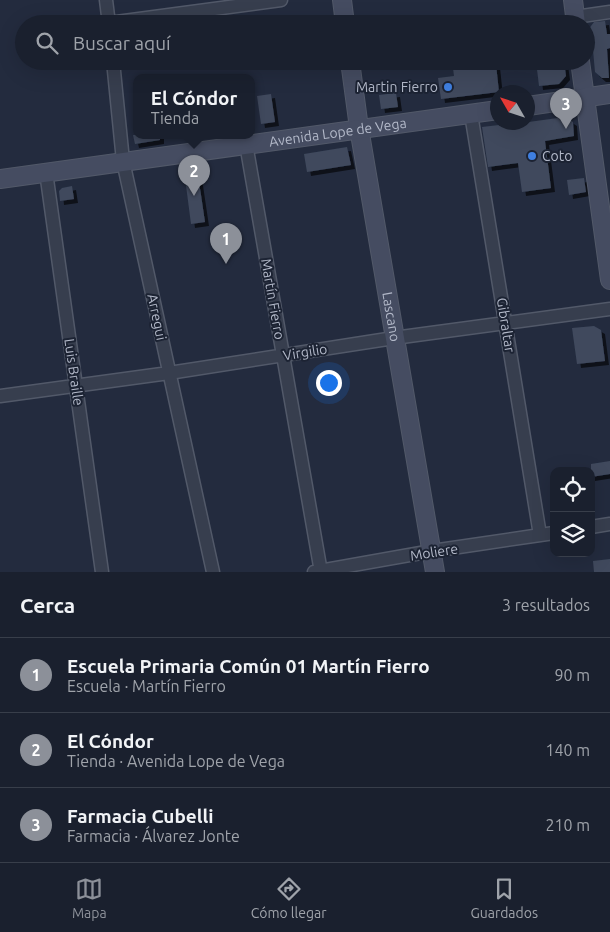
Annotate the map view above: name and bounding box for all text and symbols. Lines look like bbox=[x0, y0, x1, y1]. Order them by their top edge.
search box bbox=[15, 15, 595, 70]
icon: search bbox=[33, 29, 61, 57]
text: Buscar aquí bbox=[73, 32, 171, 54]
popup bbox=[133, 74, 255, 139]
place label: Martin Fierro bbox=[356, 79, 438, 95]
marker: Martin Fierro bbox=[442, 81, 454, 93]
north arrow bbox=[490, 85, 535, 130]
text: El Cóndor bbox=[151, 87, 237, 109]
pin: 3 bbox=[550, 88, 582, 129]
text: Tienda bbox=[151, 109, 199, 127]
street label: Avenida Lope de Vega bbox=[268, 115, 407, 150]
place label: Coto bbox=[542, 148, 572, 164]
marker: Coto bbox=[526, 150, 538, 162]
pin: 2 bbox=[178, 155, 210, 196]
pin: 1 bbox=[210, 223, 242, 264]
street label: Martín Fierro bbox=[258, 257, 288, 341]
street label: Lascano bbox=[379, 291, 403, 343]
street label: Arregui bbox=[144, 292, 170, 342]
street label: Gibraltar bbox=[494, 297, 518, 354]
street label: Luis Braille bbox=[61, 337, 87, 407]
street label: Virgilio bbox=[282, 341, 328, 363]
your location bbox=[316, 370, 342, 396]
map controls bbox=[550, 467, 595, 557]
button: locate bbox=[550, 467, 595, 512]
button: layers bbox=[550, 512, 595, 557]
street label: Moliere bbox=[409, 540, 459, 564]
text: Cerca bbox=[20, 593, 75, 617]
text: 3 resultados bbox=[502, 596, 590, 614]
text: Escuela Primaria Común 01 Martín Fierro bbox=[67, 655, 430, 677]
text: 1 bbox=[31, 666, 41, 684]
text: 90 m bbox=[554, 666, 590, 684]
text: Escuela · Martín Fierro bbox=[67, 677, 226, 695]
text: El Cóndor bbox=[67, 730, 154, 752]
text: 2 bbox=[31, 741, 41, 759]
text: 140 m bbox=[545, 741, 590, 759]
text: Tienda · Avenida Lope de Vega bbox=[67, 752, 285, 770]
text: Farmacia Cubelli bbox=[67, 805, 214, 827]
text: 3 bbox=[31, 816, 41, 834]
text: 210 m bbox=[545, 816, 590, 834]
text: Farmacia · Álvarez Jonte bbox=[67, 827, 240, 845]
tab: Mapa bbox=[72, 875, 107, 921]
tab: Cómo llegar bbox=[251, 875, 326, 921]
tab: Guardados bbox=[470, 875, 538, 921]

